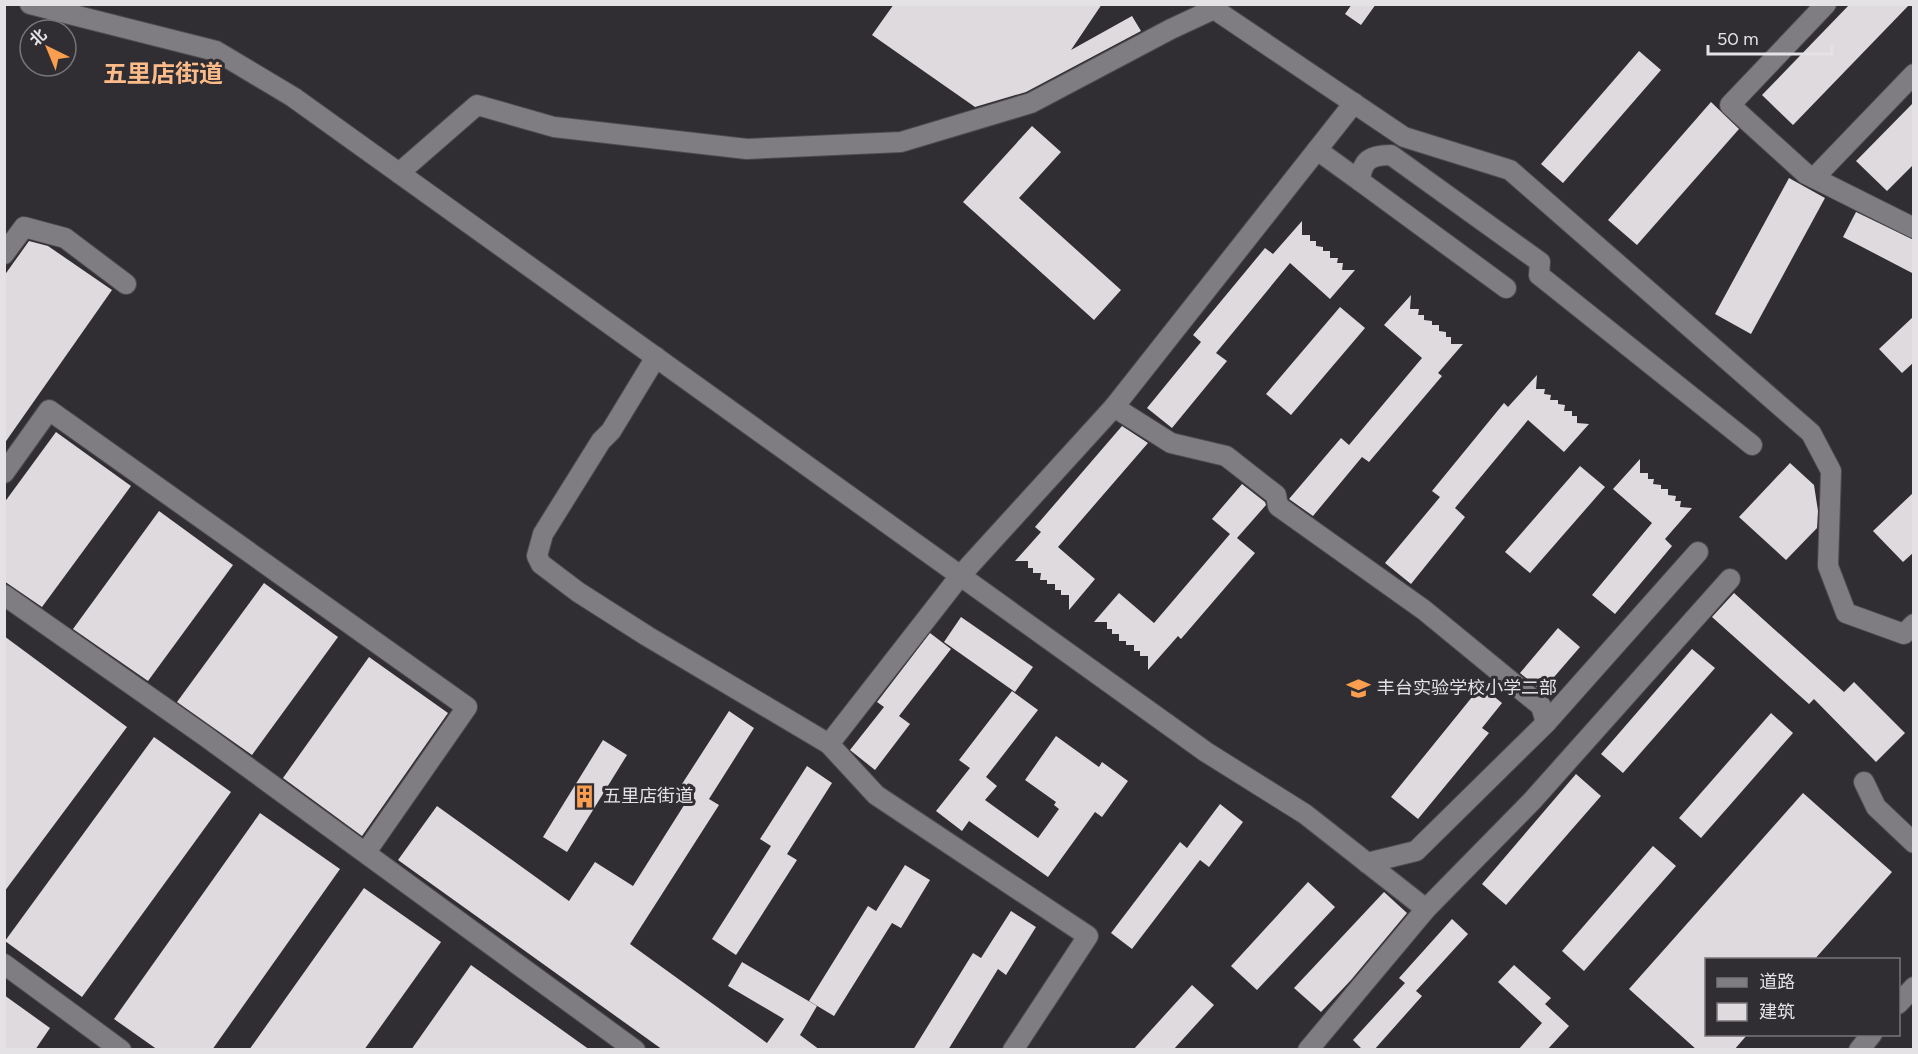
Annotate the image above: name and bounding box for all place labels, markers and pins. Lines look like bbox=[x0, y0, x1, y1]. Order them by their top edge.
school or university icon: 丰台实验学校小学二部 bbox=[1346, 675, 1372, 701]
place label: 丰台实验学校小学二部 bbox=[1377, 677, 1557, 699]
building icon: 五里店街道 bbox=[572, 783, 598, 809]
place label: 五里店街道 bbox=[603, 785, 693, 807]

